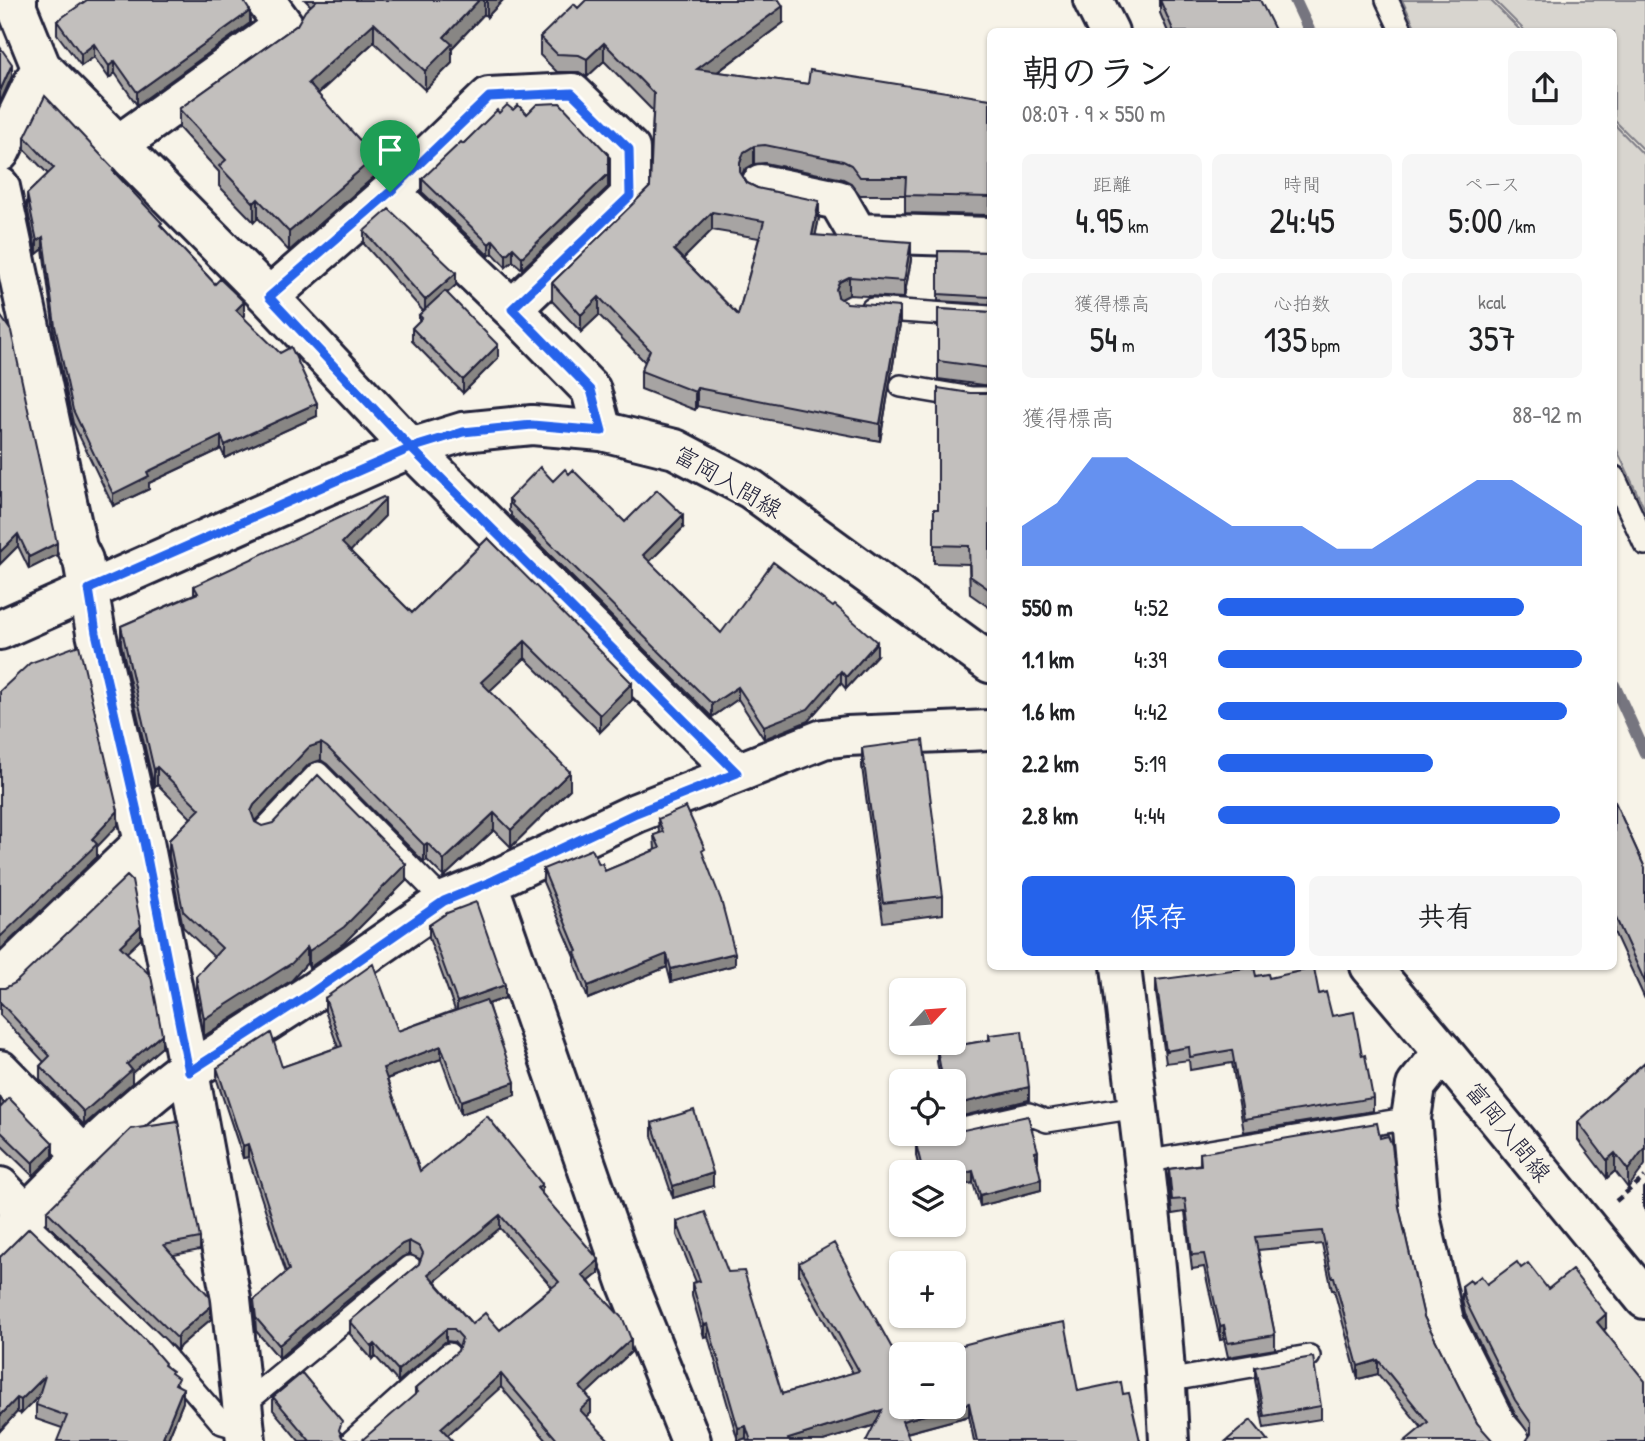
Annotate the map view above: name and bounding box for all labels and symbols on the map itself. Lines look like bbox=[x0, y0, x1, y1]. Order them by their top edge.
pin bbox=[360, 120, 420, 192]
street label: 富岡入間線 bbox=[669, 437, 788, 525]
north arrow bbox=[889, 978, 966, 1055]
street label: 富岡入間線 bbox=[1459, 1075, 1559, 1188]

